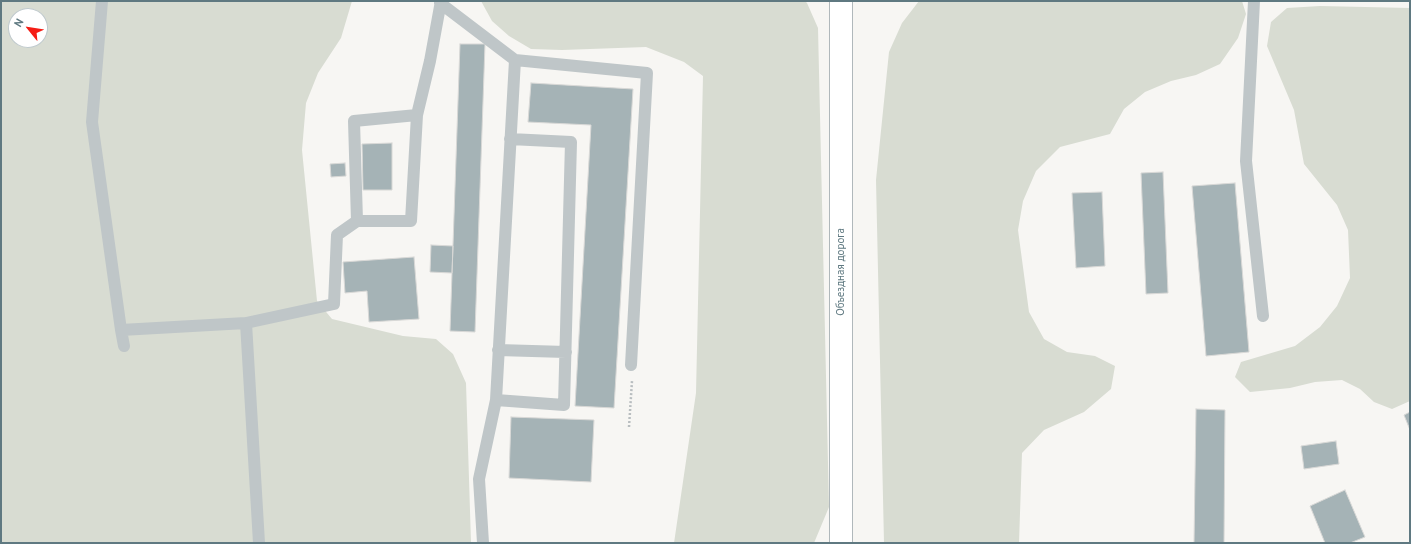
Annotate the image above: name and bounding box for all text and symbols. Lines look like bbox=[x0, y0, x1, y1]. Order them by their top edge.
north arrow bbox=[8, 8, 48, 48]
text: N bbox=[11, 16, 26, 29]
street label: Объездная дорога bbox=[834, 228, 848, 316]

